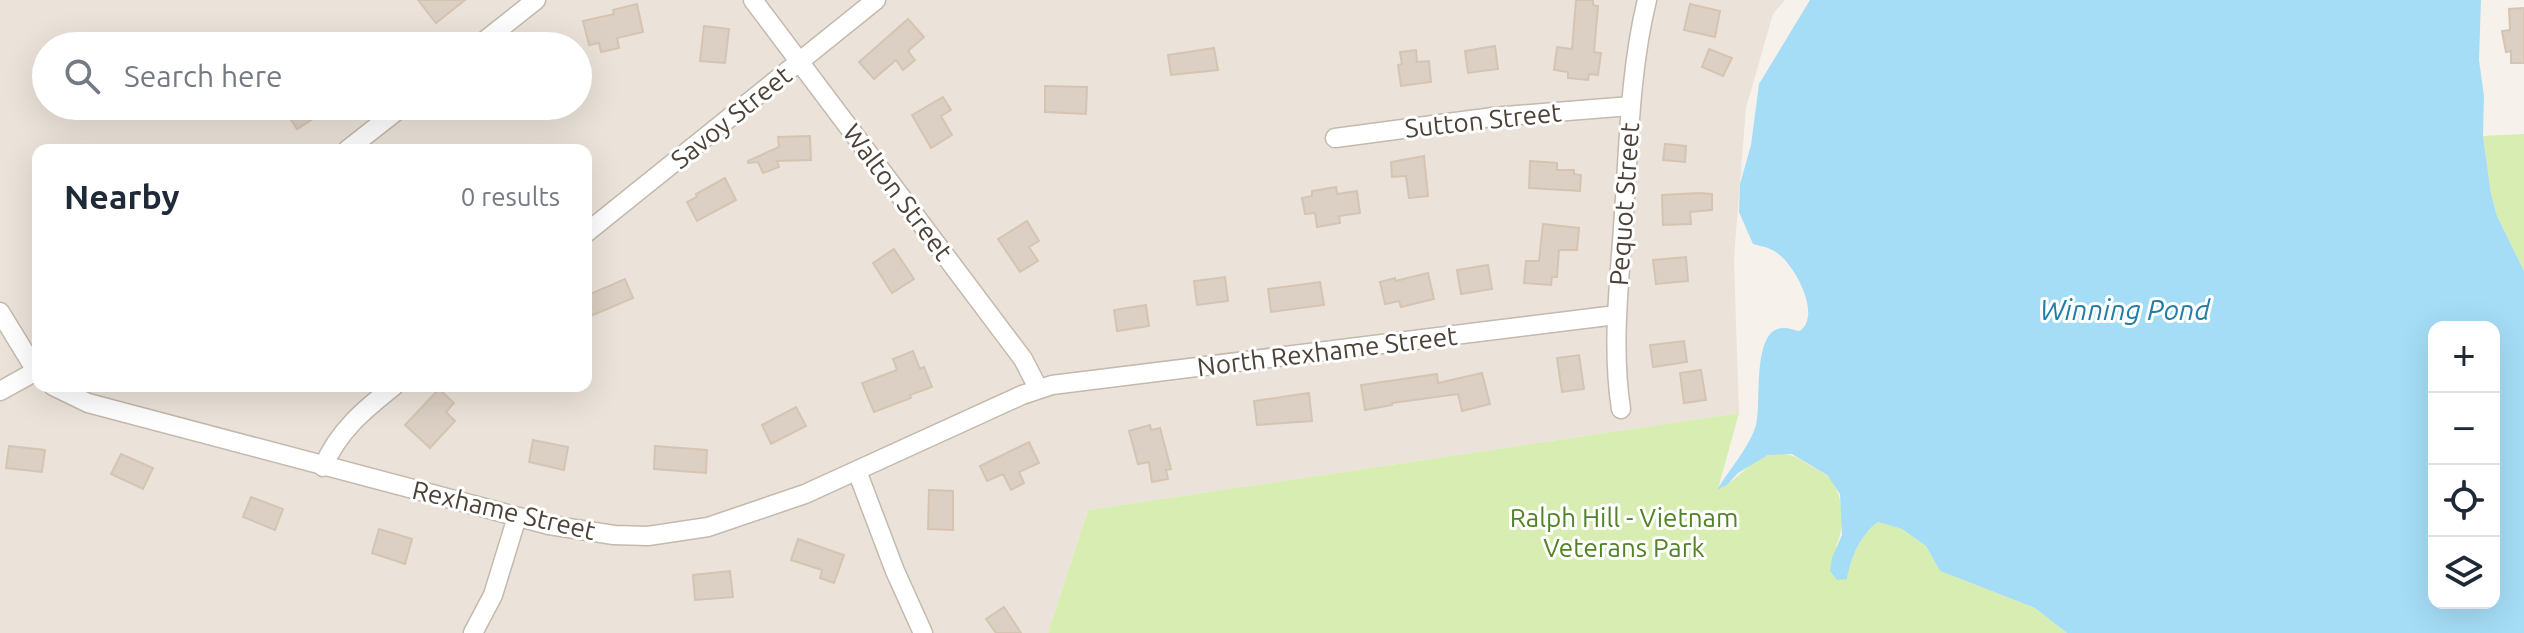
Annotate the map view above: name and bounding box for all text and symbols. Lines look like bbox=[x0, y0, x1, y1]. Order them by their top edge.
search box bbox=[32, 32, 592, 120]
icon: search bbox=[60, 54, 104, 98]
text: Search here bbox=[124, 59, 283, 93]
street label: Savoy Street bbox=[665, 60, 797, 174]
street label: Sutton Street bbox=[1403, 97, 1563, 143]
street label: Walton Street bbox=[838, 118, 958, 266]
street label: Pequot Street bbox=[1604, 121, 1644, 287]
text: Nearby bbox=[64, 177, 179, 215]
text: 0 results bbox=[461, 182, 560, 211]
water label: Winning Pond bbox=[2040, 294, 2211, 325]
street label: North Rexhame Street bbox=[1195, 321, 1459, 381]
map controls bbox=[2428, 321, 2500, 609]
button: + bbox=[2428, 321, 2500, 393]
button: − bbox=[2428, 393, 2500, 465]
button: locate bbox=[2428, 465, 2500, 537]
street label: Rexhame Street bbox=[410, 475, 598, 545]
park label: Ralph Hill - Vietnam Veterans Park bbox=[1510, 503, 1738, 562]
button: layers bbox=[2428, 537, 2500, 609]

